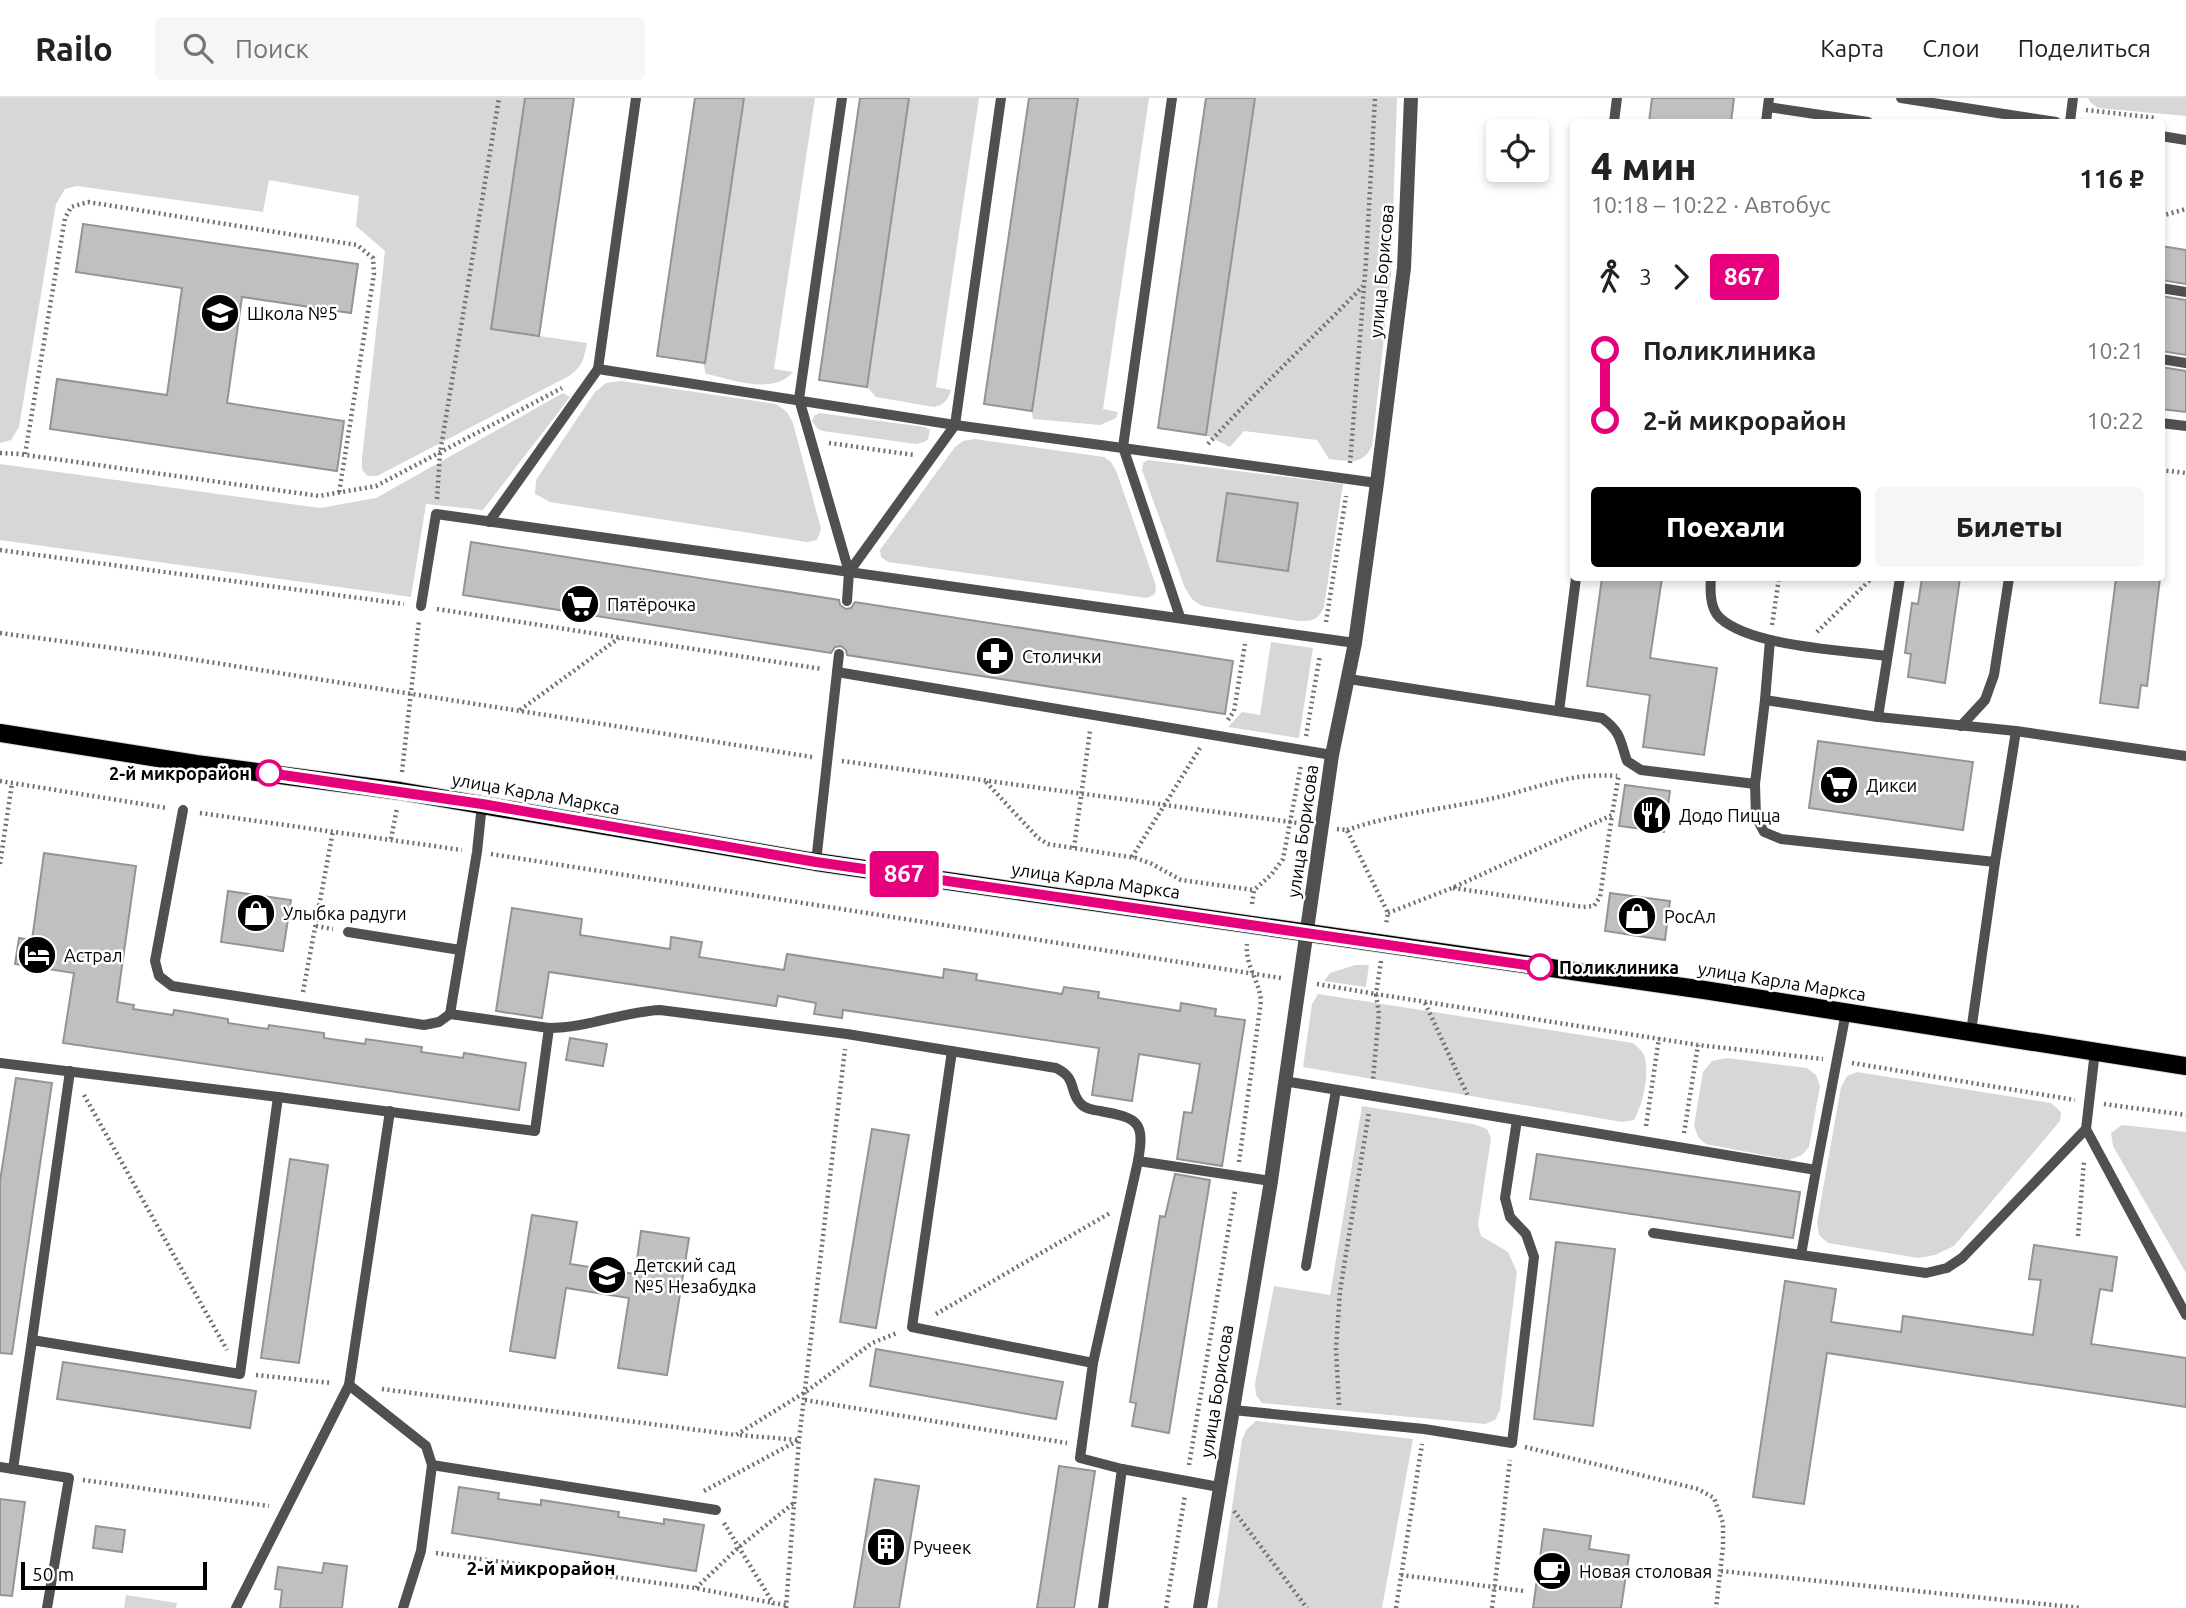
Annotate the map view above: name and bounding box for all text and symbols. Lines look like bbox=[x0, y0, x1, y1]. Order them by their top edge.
search box bbox=[155, 17, 645, 80]
icon: search bbox=[179, 29, 217, 67]
text: Railo bbox=[35, 30, 113, 67]
text: Поиск bbox=[235, 34, 309, 63]
text: Карта bbox=[1820, 35, 1884, 62]
text: Слои bbox=[1922, 35, 1980, 62]
text: Поделиться bbox=[2018, 35, 2151, 62]
map controls bbox=[1486, 119, 1549, 182]
button: locate bbox=[1486, 119, 1549, 182]
text: 4 мин bbox=[1591, 145, 1697, 187]
text: 116 ₽ bbox=[2079, 164, 2144, 193]
text: 10:18 – 10:22 · Автобус bbox=[1591, 192, 1831, 217]
street label: улица Борисова bbox=[1365, 203, 1397, 339]
icon: walk bbox=[1591, 258, 1629, 296]
icon: forward bbox=[1662, 258, 1700, 296]
text: 867 bbox=[1724, 263, 1765, 290]
text: 3 bbox=[1639, 264, 1652, 289]
school or university icon: Школа №5 bbox=[199, 292, 241, 334]
place label: Школа №5 bbox=[247, 303, 338, 323]
text: Поликлиника bbox=[1643, 336, 1816, 365]
text: 10:21 bbox=[2086, 338, 2144, 363]
text: 2-й микрорайон bbox=[1643, 406, 1847, 435]
text: 10:22 bbox=[2086, 408, 2144, 433]
button: Поехали bbox=[1591, 487, 1861, 567]
button: Билеты bbox=[1875, 487, 2144, 567]
supermarket icon: Пятёрочка bbox=[559, 583, 601, 625]
place label: Пятёрочка bbox=[607, 594, 696, 614]
pharmacy icon: Столички bbox=[974, 635, 1016, 677]
place label: Столички bbox=[1022, 646, 1102, 666]
marker: 2-й микрорайон bbox=[256, 760, 282, 786]
place label: 2-й микрорайон bbox=[109, 763, 250, 783]
street label: улица Борисова bbox=[1283, 763, 1321, 899]
supermarket icon: Дикси bbox=[1818, 764, 1860, 806]
street label: улица Карла Маркса bbox=[451, 768, 621, 818]
place label: Дикси bbox=[1866, 775, 1917, 795]
restaurant icon: Додо Пицца bbox=[1631, 794, 1673, 836]
place label: Додо Пицца bbox=[1679, 805, 1781, 825]
line badge: 867 bbox=[864, 851, 944, 897]
street label: улица Карла Маркса bbox=[1010, 858, 1182, 902]
text: 867 bbox=[884, 860, 924, 887]
shop icon: Улыбка радуги bbox=[235, 892, 277, 934]
shop icon: РосАл bbox=[1616, 895, 1658, 937]
place label: Улыбка радуги bbox=[283, 903, 407, 923]
place label: РосАл bbox=[1664, 906, 1716, 926]
hotel icon: Астрал bbox=[16, 934, 58, 976]
place label: Астрал bbox=[64, 945, 123, 965]
marker: Поликлиника bbox=[1527, 954, 1553, 980]
place label: Поликлиника bbox=[1559, 957, 1679, 977]
street label: улица Карла Маркса bbox=[1696, 958, 1868, 1004]
school or university icon: Детский сад №5 Незабудка bbox=[586, 1254, 628, 1296]
place label: Детский сад №5 Незабудка bbox=[634, 1255, 756, 1296]
street label: улица Борисова bbox=[1196, 1323, 1236, 1459]
building icon: Ручеек bbox=[865, 1526, 907, 1568]
place label: Ручеек bbox=[913, 1537, 971, 1557]
cafe icon: Новая столовая bbox=[1531, 1550, 1573, 1592]
district label: 2-й микрорайон bbox=[467, 1557, 615, 1579]
scale bar bbox=[21, 1559, 206, 1591]
place label: Новая столовая bbox=[1579, 1561, 1712, 1581]
text: 50 m bbox=[32, 1563, 74, 1585]

